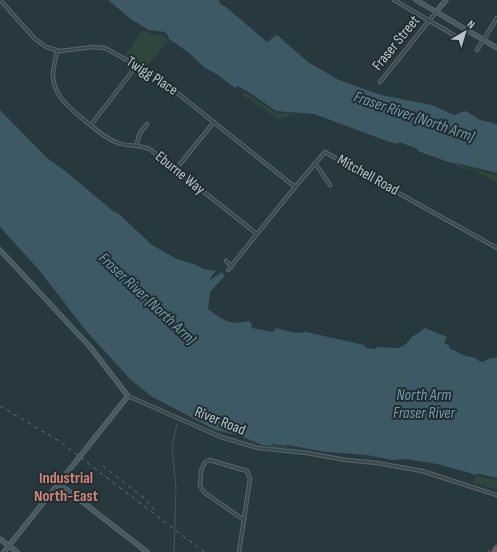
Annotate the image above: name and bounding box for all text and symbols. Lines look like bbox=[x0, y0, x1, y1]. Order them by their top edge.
street label: Fraser Street bbox=[368, 11, 424, 74]
north arrow bbox=[445, 12, 485, 52]
text: N bbox=[465, 18, 477, 32]
street label: Twigg Place bbox=[123, 52, 181, 100]
water label: Fraser River (North Arm) bbox=[351, 87, 477, 147]
street label: Eburne Way bbox=[151, 147, 209, 199]
street label: Mitchell Road bbox=[334, 150, 402, 200]
water label: Fraser River (North Arm) bbox=[94, 249, 200, 349]
water label: North Arm Fraser River bbox=[393, 386, 456, 423]
street label: River Road bbox=[192, 402, 248, 440]
district label: Industrial North-East bbox=[34, 469, 98, 506]

